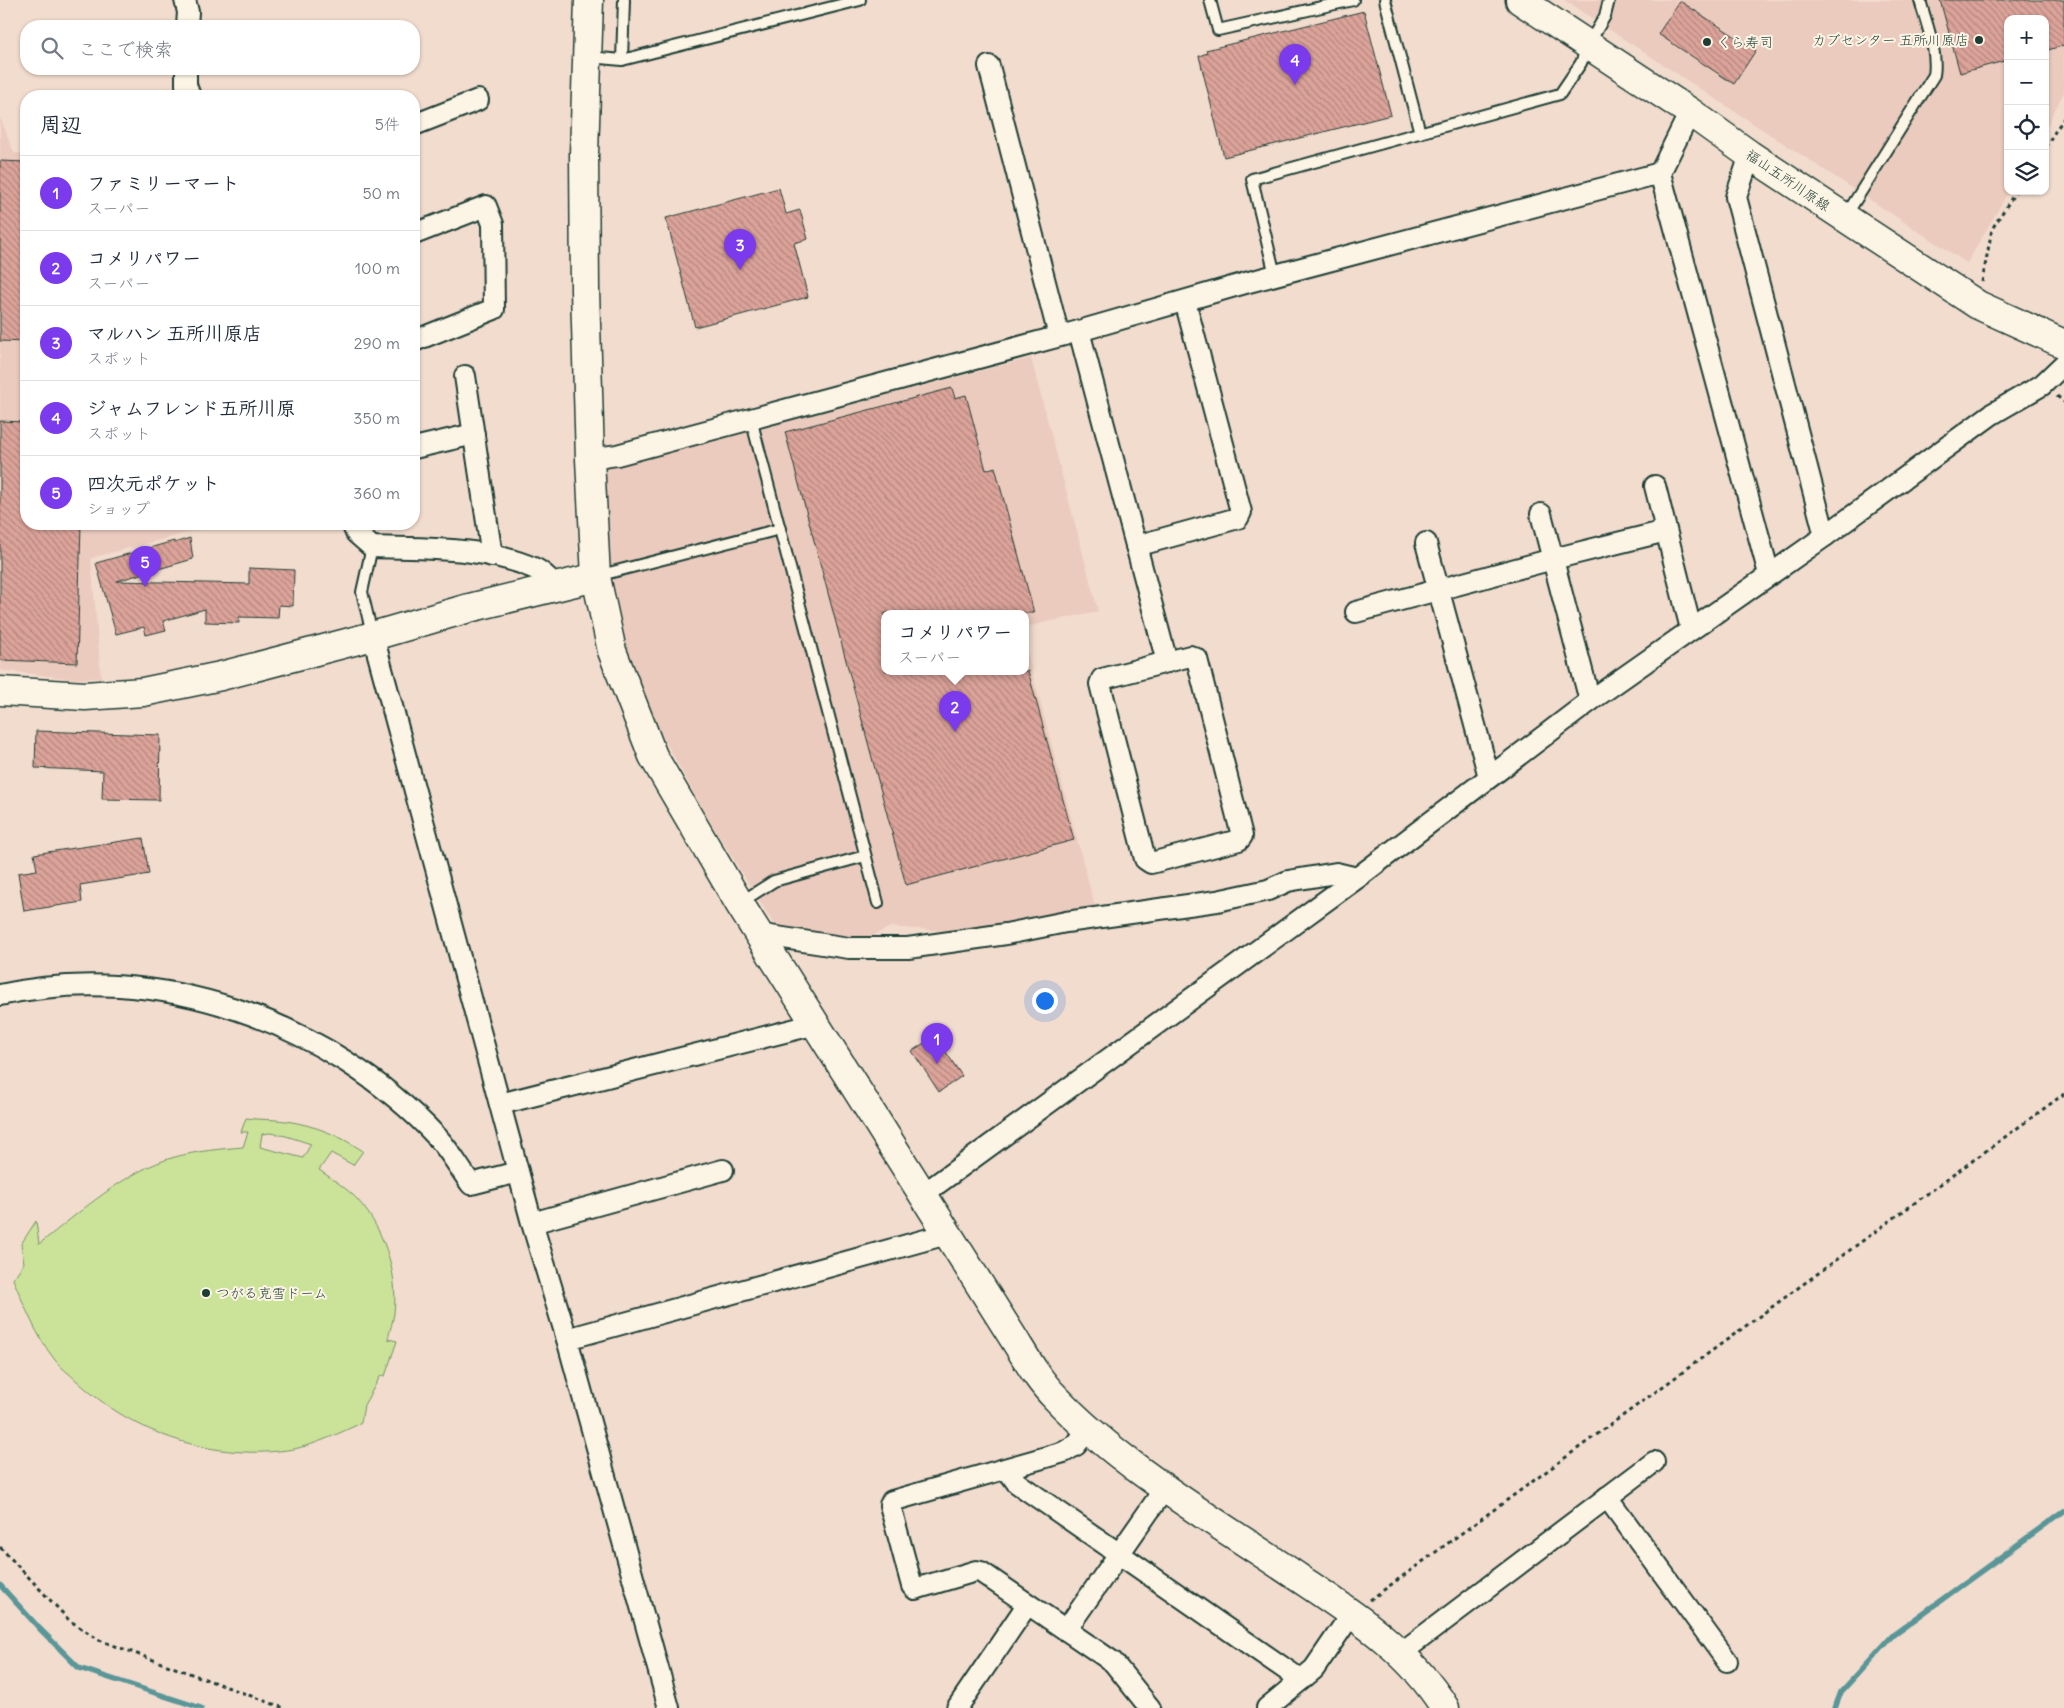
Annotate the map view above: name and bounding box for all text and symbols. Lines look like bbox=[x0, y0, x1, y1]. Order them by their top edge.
map controls bbox=[2004, 15, 2049, 195]
button: + bbox=[2004, 15, 2049, 60]
search box bbox=[20, 20, 420, 75]
place label: カブセンター 五所川原店 bbox=[1812, 31, 1969, 49]
place label: くら寿司 bbox=[1717, 33, 1773, 51]
icon: search bbox=[38, 34, 66, 62]
marker: カブセンター 五所川原店 bbox=[1973, 34, 1985, 46]
marker: くら寿司 bbox=[1701, 36, 1713, 48]
text: ここで検索 bbox=[78, 37, 173, 61]
pin: 4 bbox=[1279, 44, 1311, 85]
button: − bbox=[2004, 60, 2049, 105]
button: locate bbox=[2004, 105, 2049, 150]
text: 周辺 bbox=[40, 111, 82, 138]
text: 5件 bbox=[375, 114, 400, 134]
street label: 福山五所川原線 bbox=[1742, 145, 1834, 215]
button: layers bbox=[2004, 150, 2049, 195]
text: ファミリーマート bbox=[87, 171, 240, 195]
text: 1 bbox=[53, 183, 59, 203]
text: 50 m bbox=[362, 183, 400, 203]
text: スーパー bbox=[87, 198, 150, 218]
pin: 3 bbox=[724, 229, 756, 270]
text: コメリパワー bbox=[87, 246, 201, 270]
text: 2 bbox=[52, 258, 60, 278]
text: 100 m bbox=[355, 258, 400, 278]
text: スーパー bbox=[87, 273, 150, 293]
text: マルハン 五所川原店 bbox=[87, 321, 262, 345]
text: 3 bbox=[51, 333, 61, 353]
text: 290 m bbox=[354, 333, 400, 353]
text: スポット bbox=[87, 348, 151, 368]
text: ジャムフレンド五所川原 bbox=[87, 396, 296, 420]
text: 4 bbox=[51, 408, 61, 428]
text: 350 m bbox=[353, 408, 400, 428]
text: スポット bbox=[87, 423, 151, 443]
text: 四次元ポケット bbox=[87, 471, 220, 495]
text: 5 bbox=[51, 483, 61, 503]
text: 360 m bbox=[353, 483, 400, 503]
text: ショップ bbox=[87, 498, 150, 518]
pin: 5 bbox=[129, 546, 161, 587]
popup bbox=[881, 610, 1029, 675]
text: コメリパワー bbox=[898, 620, 1012, 644]
text: スーパー bbox=[898, 647, 961, 667]
pin: 2 bbox=[939, 691, 971, 732]
your location bbox=[1032, 988, 1058, 1014]
pin: 1 bbox=[921, 1023, 953, 1064]
place label: つがる克雪ドーム bbox=[216, 1284, 327, 1302]
marker: つがる克雪ドーム bbox=[200, 1287, 212, 1299]

